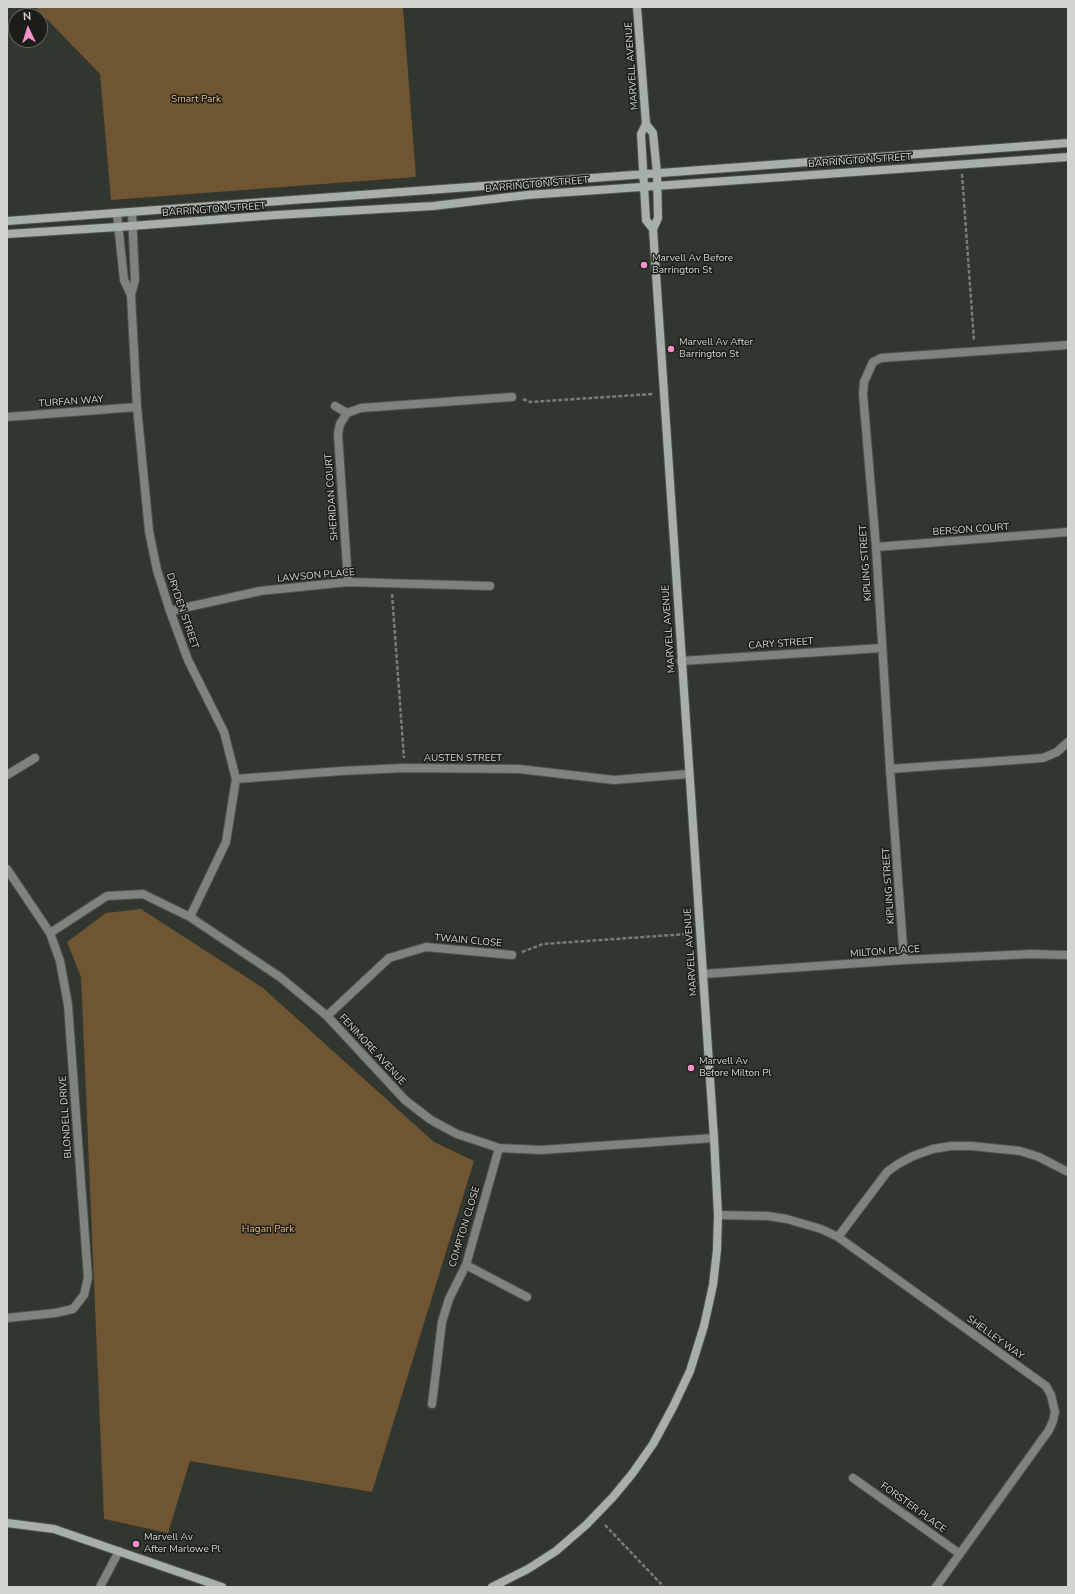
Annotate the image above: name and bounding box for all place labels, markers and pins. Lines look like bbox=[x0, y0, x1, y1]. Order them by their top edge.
place label: Marvell Av Before Barrington St bbox=[652, 253, 733, 276]
marker: Marvell Av Before Barrington St bbox=[639, 260, 649, 270]
place label: Marvell Av After Barrington St bbox=[679, 337, 753, 360]
marker: Marvell Av After Barrington St bbox=[666, 344, 676, 354]
place label: Marvell Av Before Milton Pl bbox=[699, 1056, 772, 1080]
marker: Marvell Av Before Milton Pl bbox=[686, 1063, 696, 1073]
place label: Marvell Av After Marlowe Pl bbox=[144, 1532, 221, 1556]
marker: Marvell Av After Marlowe Pl bbox=[131, 1539, 141, 1549]

